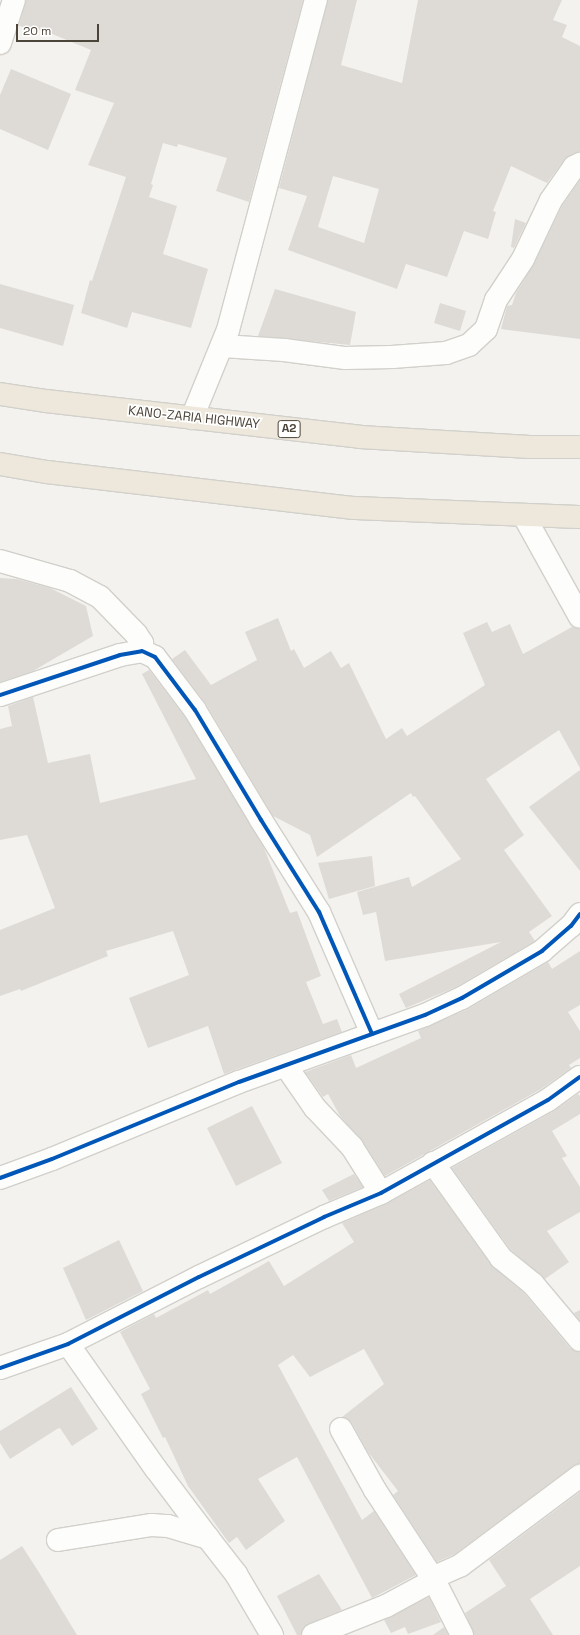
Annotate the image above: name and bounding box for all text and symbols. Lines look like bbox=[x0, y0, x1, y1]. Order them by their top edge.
scale bar bbox=[18, 16, 101, 42]
text: 20 m bbox=[23, 23, 51, 39]
street label: KANO-ZARIA HIGHWAY bbox=[127, 403, 261, 433]
road number: A2 bbox=[277, 419, 301, 439]

